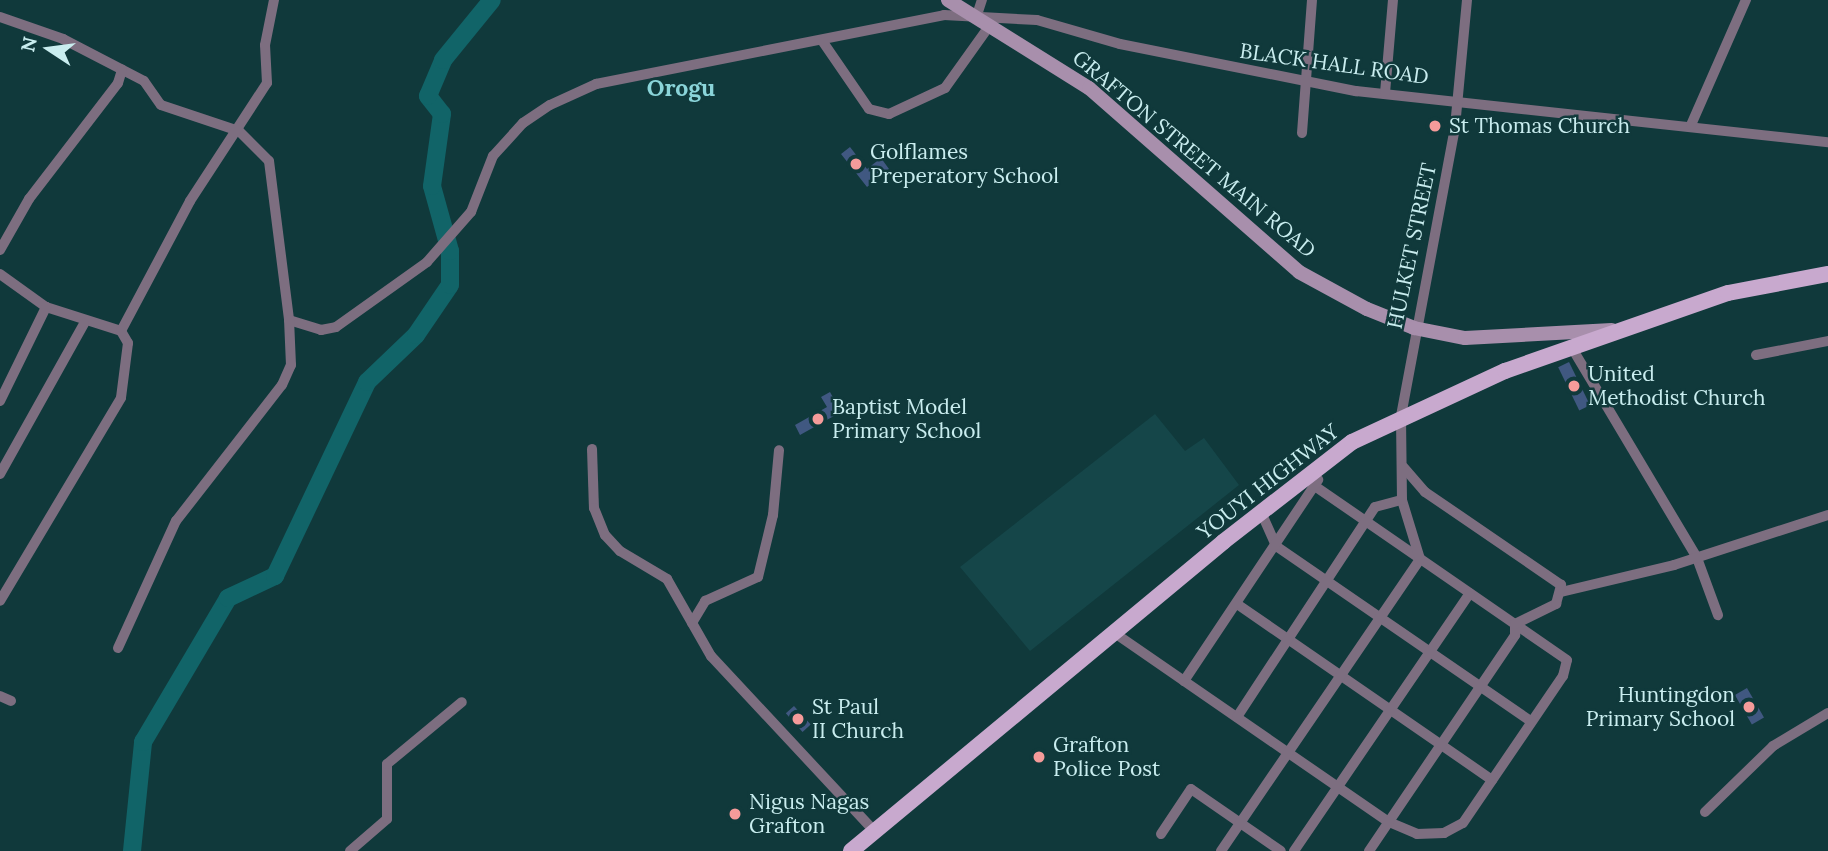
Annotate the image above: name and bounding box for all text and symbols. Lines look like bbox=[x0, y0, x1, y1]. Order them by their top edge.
north arrow bbox=[14, 14, 84, 84]
text: N bbox=[15, 34, 42, 54]
street label: BLACK HALL ROAD bbox=[1238, 38, 1430, 90]
street label: GRAFTON STREET MAIN ROAD bbox=[1067, 45, 1321, 263]
district label: Orogu bbox=[647, 74, 715, 102]
place label: St Thomas Church bbox=[1449, 113, 1630, 139]
marker: St Thomas Church bbox=[1427, 118, 1443, 134]
place label: Golflames Preperatory School bbox=[870, 139, 1059, 189]
marker: Golflames Preperatory School bbox=[848, 156, 864, 172]
street label: HULKET STREET bbox=[1382, 161, 1442, 331]
place label: United Methodist Church bbox=[1588, 361, 1766, 411]
marker: United Methodist Church bbox=[1566, 378, 1582, 394]
place label: Baptist Model Primary School bbox=[832, 394, 981, 444]
marker: Baptist Model Primary School bbox=[810, 411, 826, 427]
street label: YOUYI HIGHWAY bbox=[1192, 419, 1344, 545]
place label: Huntingdon Primary School bbox=[1586, 682, 1735, 732]
place label: St Paul II Church bbox=[812, 694, 904, 744]
marker: Huntingdon Primary School bbox=[1741, 699, 1757, 715]
marker: St Paul II Church bbox=[790, 711, 806, 727]
place label: Grafton Police Post bbox=[1053, 732, 1160, 782]
marker: Grafton Police Post bbox=[1031, 749, 1047, 765]
place label: Nigus Nagas Grafton bbox=[749, 789, 869, 839]
marker: Nigus Nagas Grafton bbox=[727, 806, 743, 822]

